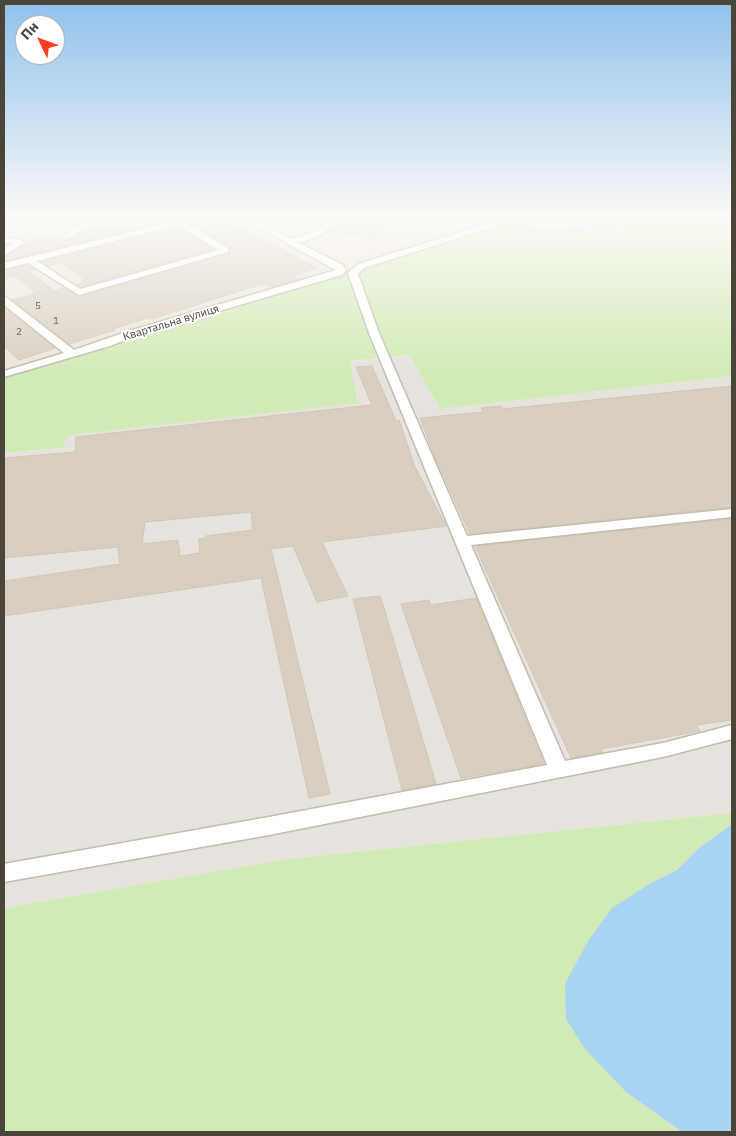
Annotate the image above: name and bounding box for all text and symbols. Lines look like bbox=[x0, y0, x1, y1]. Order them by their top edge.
north arrow bbox=[15, 15, 65, 65]
text: Пн bbox=[17, 18, 42, 44]
house number: 5 bbox=[35, 300, 41, 312]
street label: Квартальна вулиця bbox=[121, 302, 221, 344]
house number: 1 bbox=[53, 315, 59, 327]
house number: 2 bbox=[16, 326, 22, 338]

